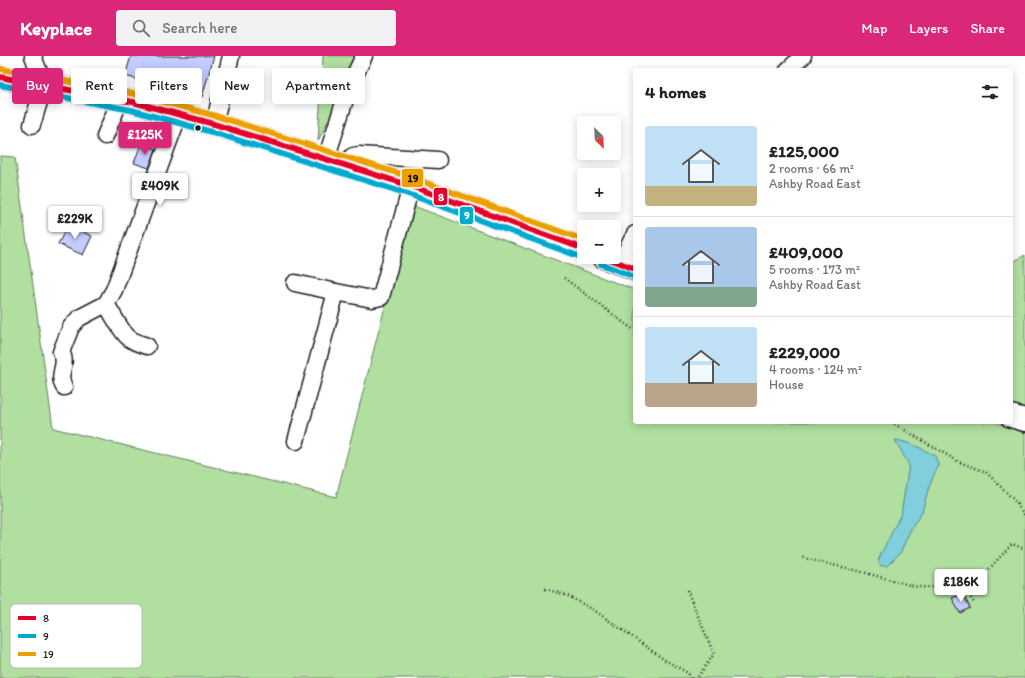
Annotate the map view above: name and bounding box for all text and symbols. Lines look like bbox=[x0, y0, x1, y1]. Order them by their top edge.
search box bbox=[116, 10, 396, 46]
text: Keyplace bbox=[20, 17, 92, 40]
icon: search bbox=[130, 17, 152, 39]
text: Search here bbox=[162, 19, 237, 37]
text: Map bbox=[862, 20, 887, 37]
text: Layers bbox=[909, 20, 948, 37]
text: Share bbox=[970, 20, 1005, 37]
chip: Buy bbox=[12, 68, 63, 104]
chip: Rent bbox=[71, 68, 127, 104]
chip: Filters bbox=[135, 68, 202, 104]
chip: New bbox=[210, 68, 264, 104]
chip: Apartment bbox=[272, 68, 365, 104]
icon: filters bbox=[979, 81, 1001, 103]
text: 4 homes bbox=[645, 82, 706, 102]
north arrow bbox=[577, 116, 621, 160]
map controls bbox=[577, 116, 621, 264]
pin: £125K bbox=[117, 122, 173, 156]
unlabelled marker bbox=[193, 123, 203, 133]
text: £125K bbox=[128, 127, 162, 142]
text: £125,000 bbox=[769, 141, 839, 161]
icon: home bbox=[677, 142, 725, 190]
text: 2 rooms · 66 m² bbox=[769, 161, 854, 176]
line badge: 19 bbox=[401, 168, 424, 188]
button: + bbox=[577, 168, 621, 212]
text: 19 bbox=[408, 172, 419, 185]
pin: £409K bbox=[132, 173, 188, 207]
text: Ashby Road East bbox=[769, 176, 861, 191]
text: £409K bbox=[141, 178, 179, 193]
line badge: 8 bbox=[433, 187, 448, 206]
text: 8 bbox=[438, 191, 444, 204]
pin: £229K bbox=[47, 206, 103, 240]
line badge: 9 bbox=[459, 206, 474, 225]
text: 9 bbox=[464, 209, 470, 222]
text: £229K bbox=[57, 211, 93, 226]
button: − bbox=[577, 220, 621, 264]
text: £409,000 bbox=[769, 242, 843, 262]
icon: home bbox=[677, 243, 725, 291]
text: 5 rooms · 173 m² bbox=[769, 262, 860, 277]
text: Ashby Road East bbox=[769, 277, 861, 292]
text: £229,000 bbox=[769, 342, 840, 362]
icon: home bbox=[677, 343, 725, 391]
text: 4 rooms · 124 m² bbox=[769, 362, 862, 377]
text: House bbox=[769, 377, 804, 392]
pin: £186K bbox=[933, 569, 989, 603]
text: £186K bbox=[943, 574, 979, 589]
legend bbox=[10, 604, 142, 668]
text: 8 bbox=[43, 612, 49, 625]
text: 9 bbox=[43, 630, 49, 643]
text: 19 bbox=[43, 648, 54, 661]

